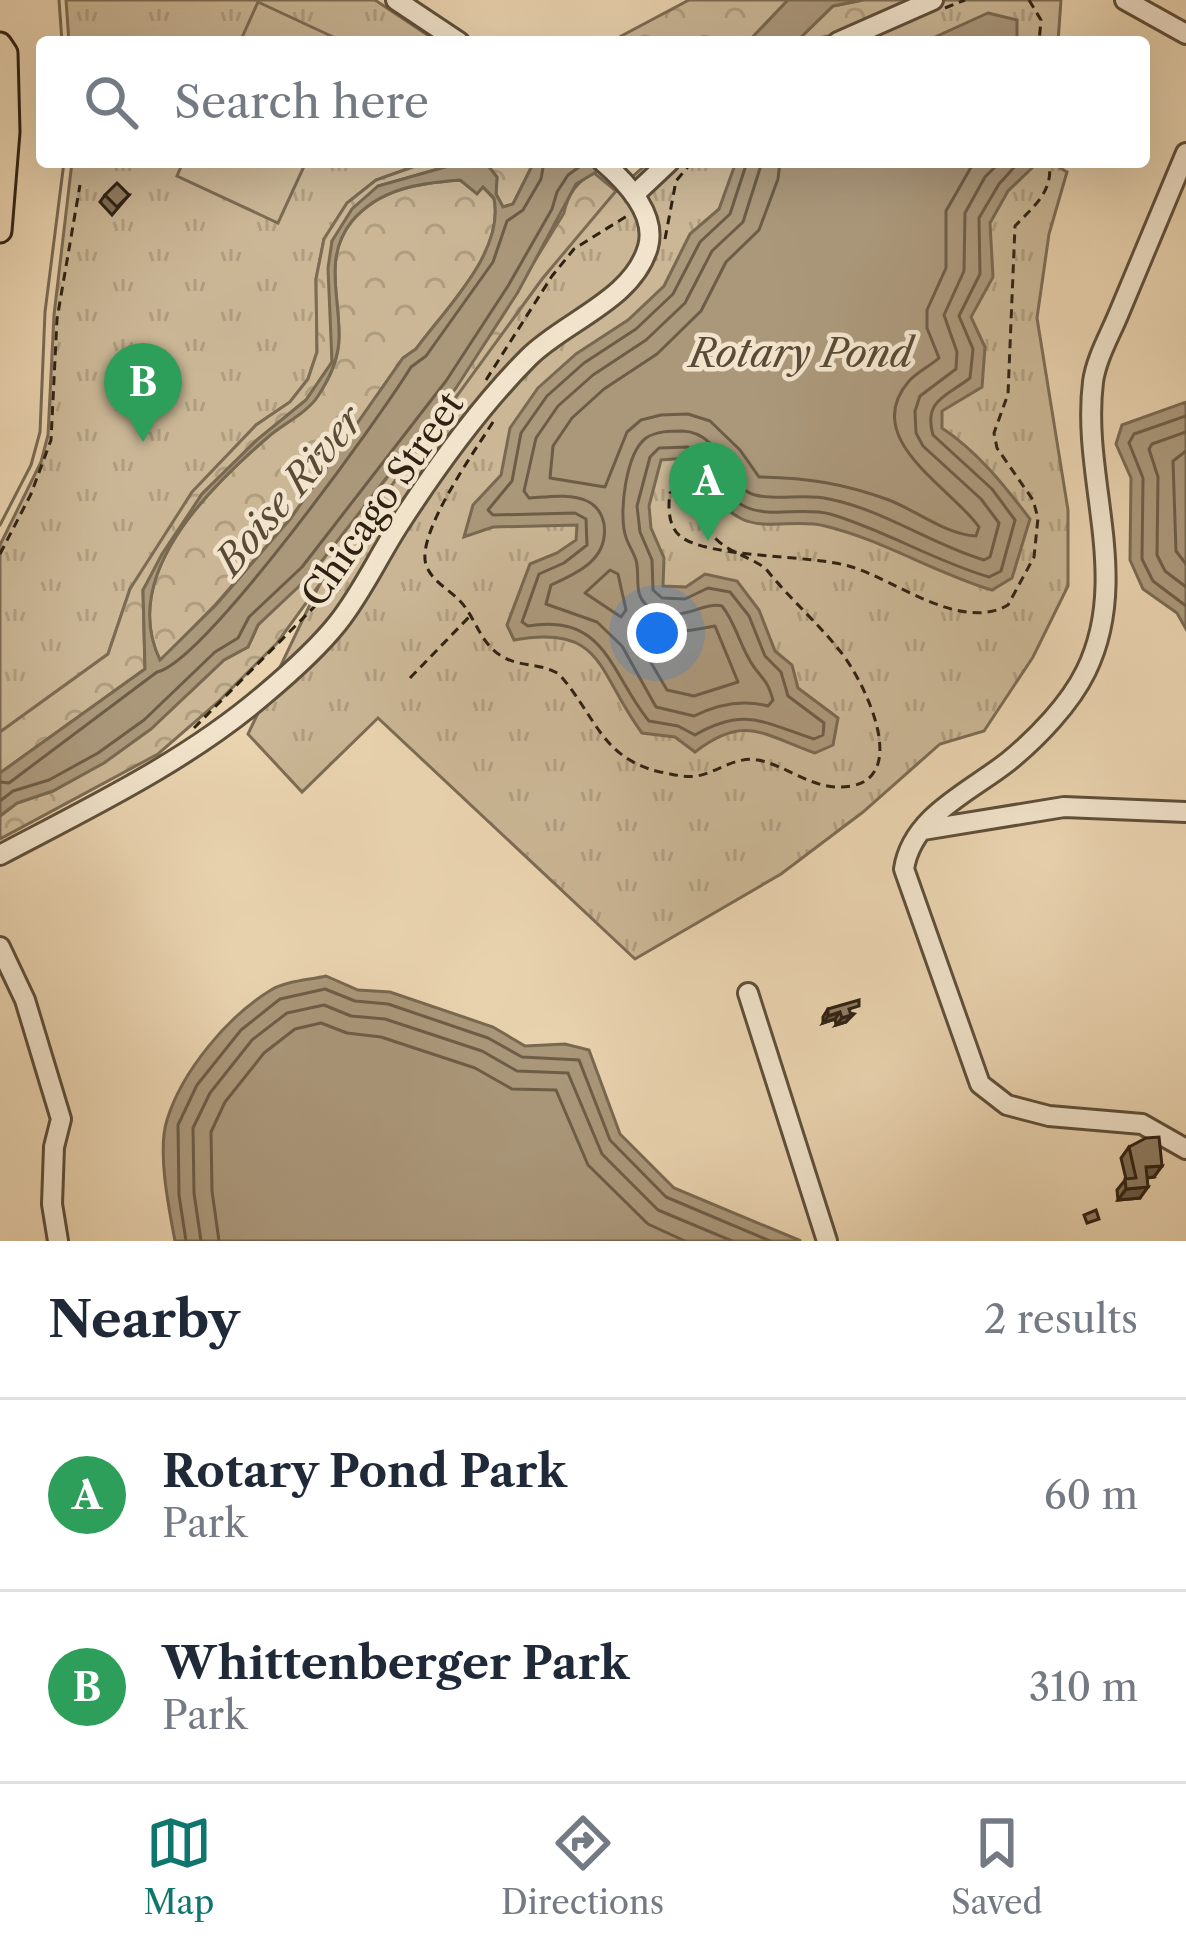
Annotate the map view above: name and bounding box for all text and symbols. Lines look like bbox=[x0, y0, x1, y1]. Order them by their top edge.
search box bbox=[36, 36, 1150, 168]
icon: search bbox=[78, 69, 144, 135]
text: Search here bbox=[174, 74, 429, 130]
water label: Rotary Pond bbox=[686, 329, 917, 377]
pin: B bbox=[104, 343, 182, 442]
street label: Chicago Street bbox=[292, 383, 472, 615]
water label: Boise River bbox=[203, 395, 374, 586]
pin: A bbox=[669, 442, 747, 541]
your location bbox=[627, 603, 687, 663]
text: Nearby bbox=[48, 1288, 240, 1350]
text: 2 results bbox=[984, 1295, 1138, 1343]
text: Rotary Pond Park bbox=[162, 1443, 567, 1499]
text: A bbox=[72, 1471, 102, 1519]
text: 60 m bbox=[1044, 1471, 1138, 1519]
text: Park bbox=[162, 1499, 247, 1547]
text: Whittenberger Park bbox=[162, 1635, 629, 1691]
text: B bbox=[73, 1663, 102, 1711]
text: 310 m bbox=[1029, 1663, 1138, 1711]
text: Park bbox=[162, 1691, 247, 1739]
tab: Map bbox=[143, 1810, 214, 1923]
tab: Directions bbox=[501, 1810, 664, 1923]
tab: Saved bbox=[951, 1810, 1043, 1923]

